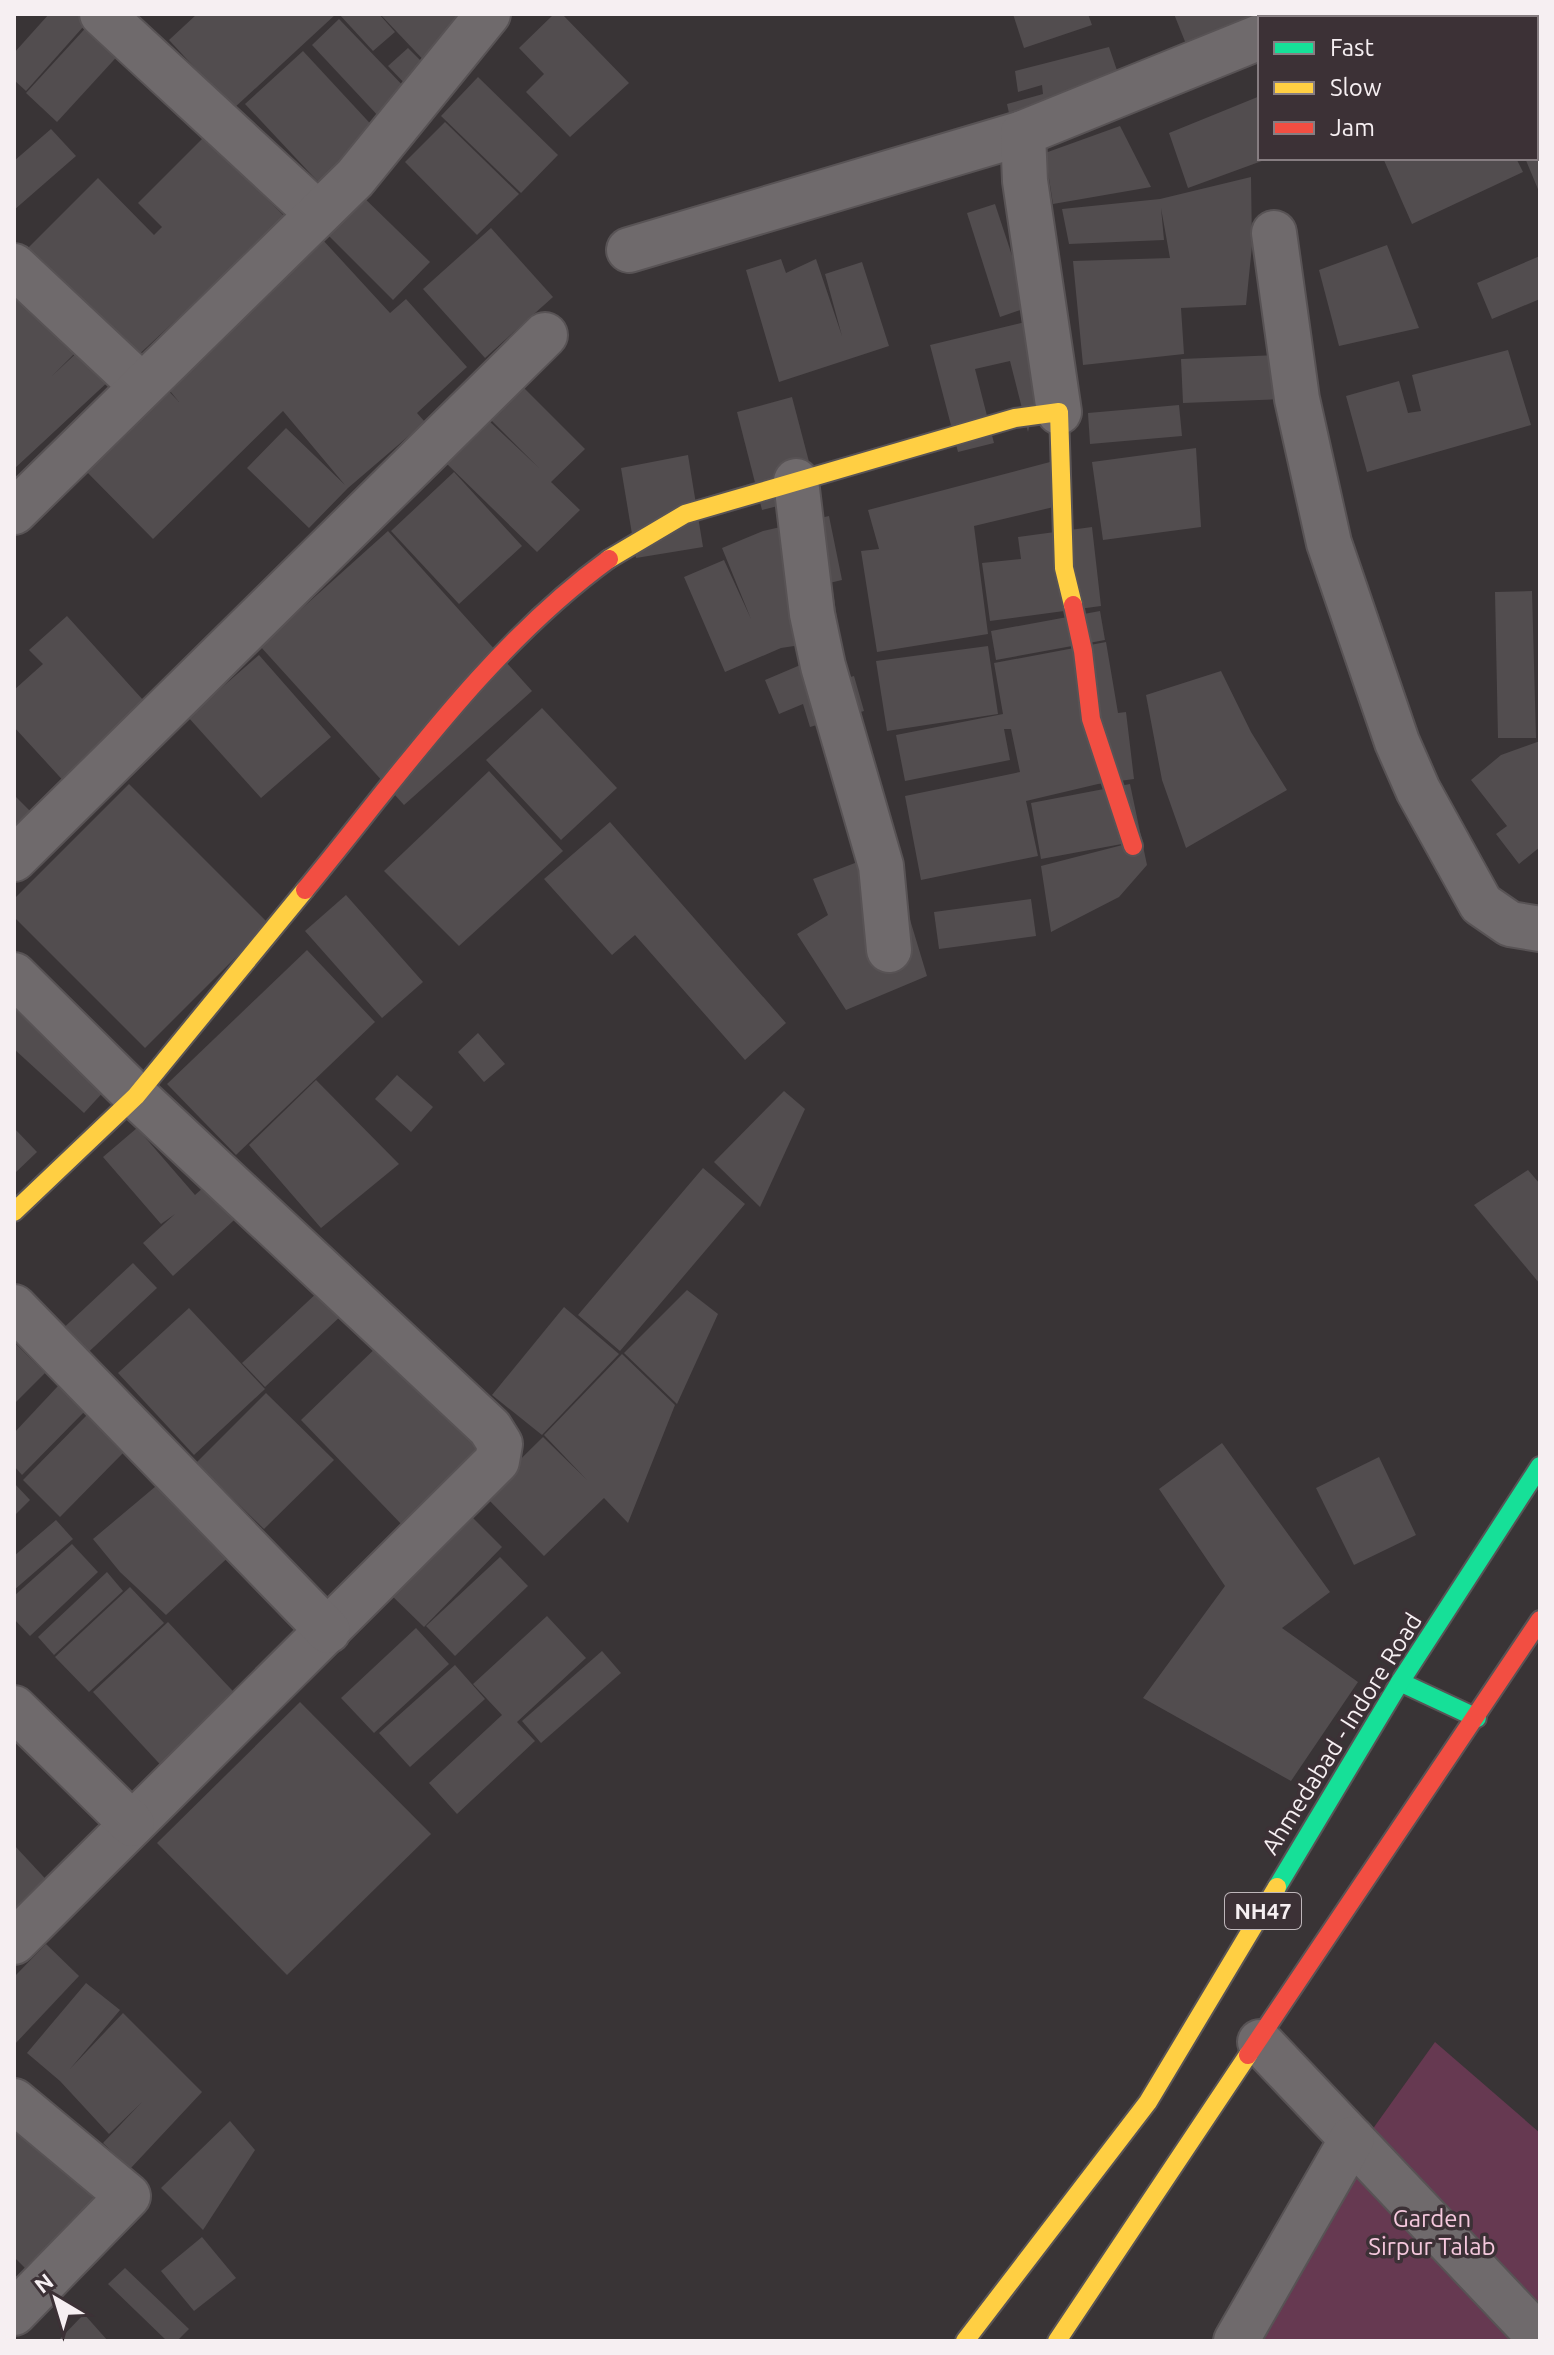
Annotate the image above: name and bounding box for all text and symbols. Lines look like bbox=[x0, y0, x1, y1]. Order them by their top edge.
legend bbox=[1258, 16, 1538, 160]
text: Fast bbox=[1330, 34, 1374, 61]
text: Slow bbox=[1330, 74, 1382, 101]
text: Jam bbox=[1330, 114, 1375, 141]
street label: Ahmedabad - Indore Road bbox=[1256, 1608, 1427, 1859]
road number: NH47 bbox=[1225, 1893, 1301, 1929]
park label: Garden Sirpur Talab bbox=[1368, 2205, 1496, 2260]
north arrow bbox=[16, 2259, 96, 2339]
text: N bbox=[29, 2268, 58, 2298]

